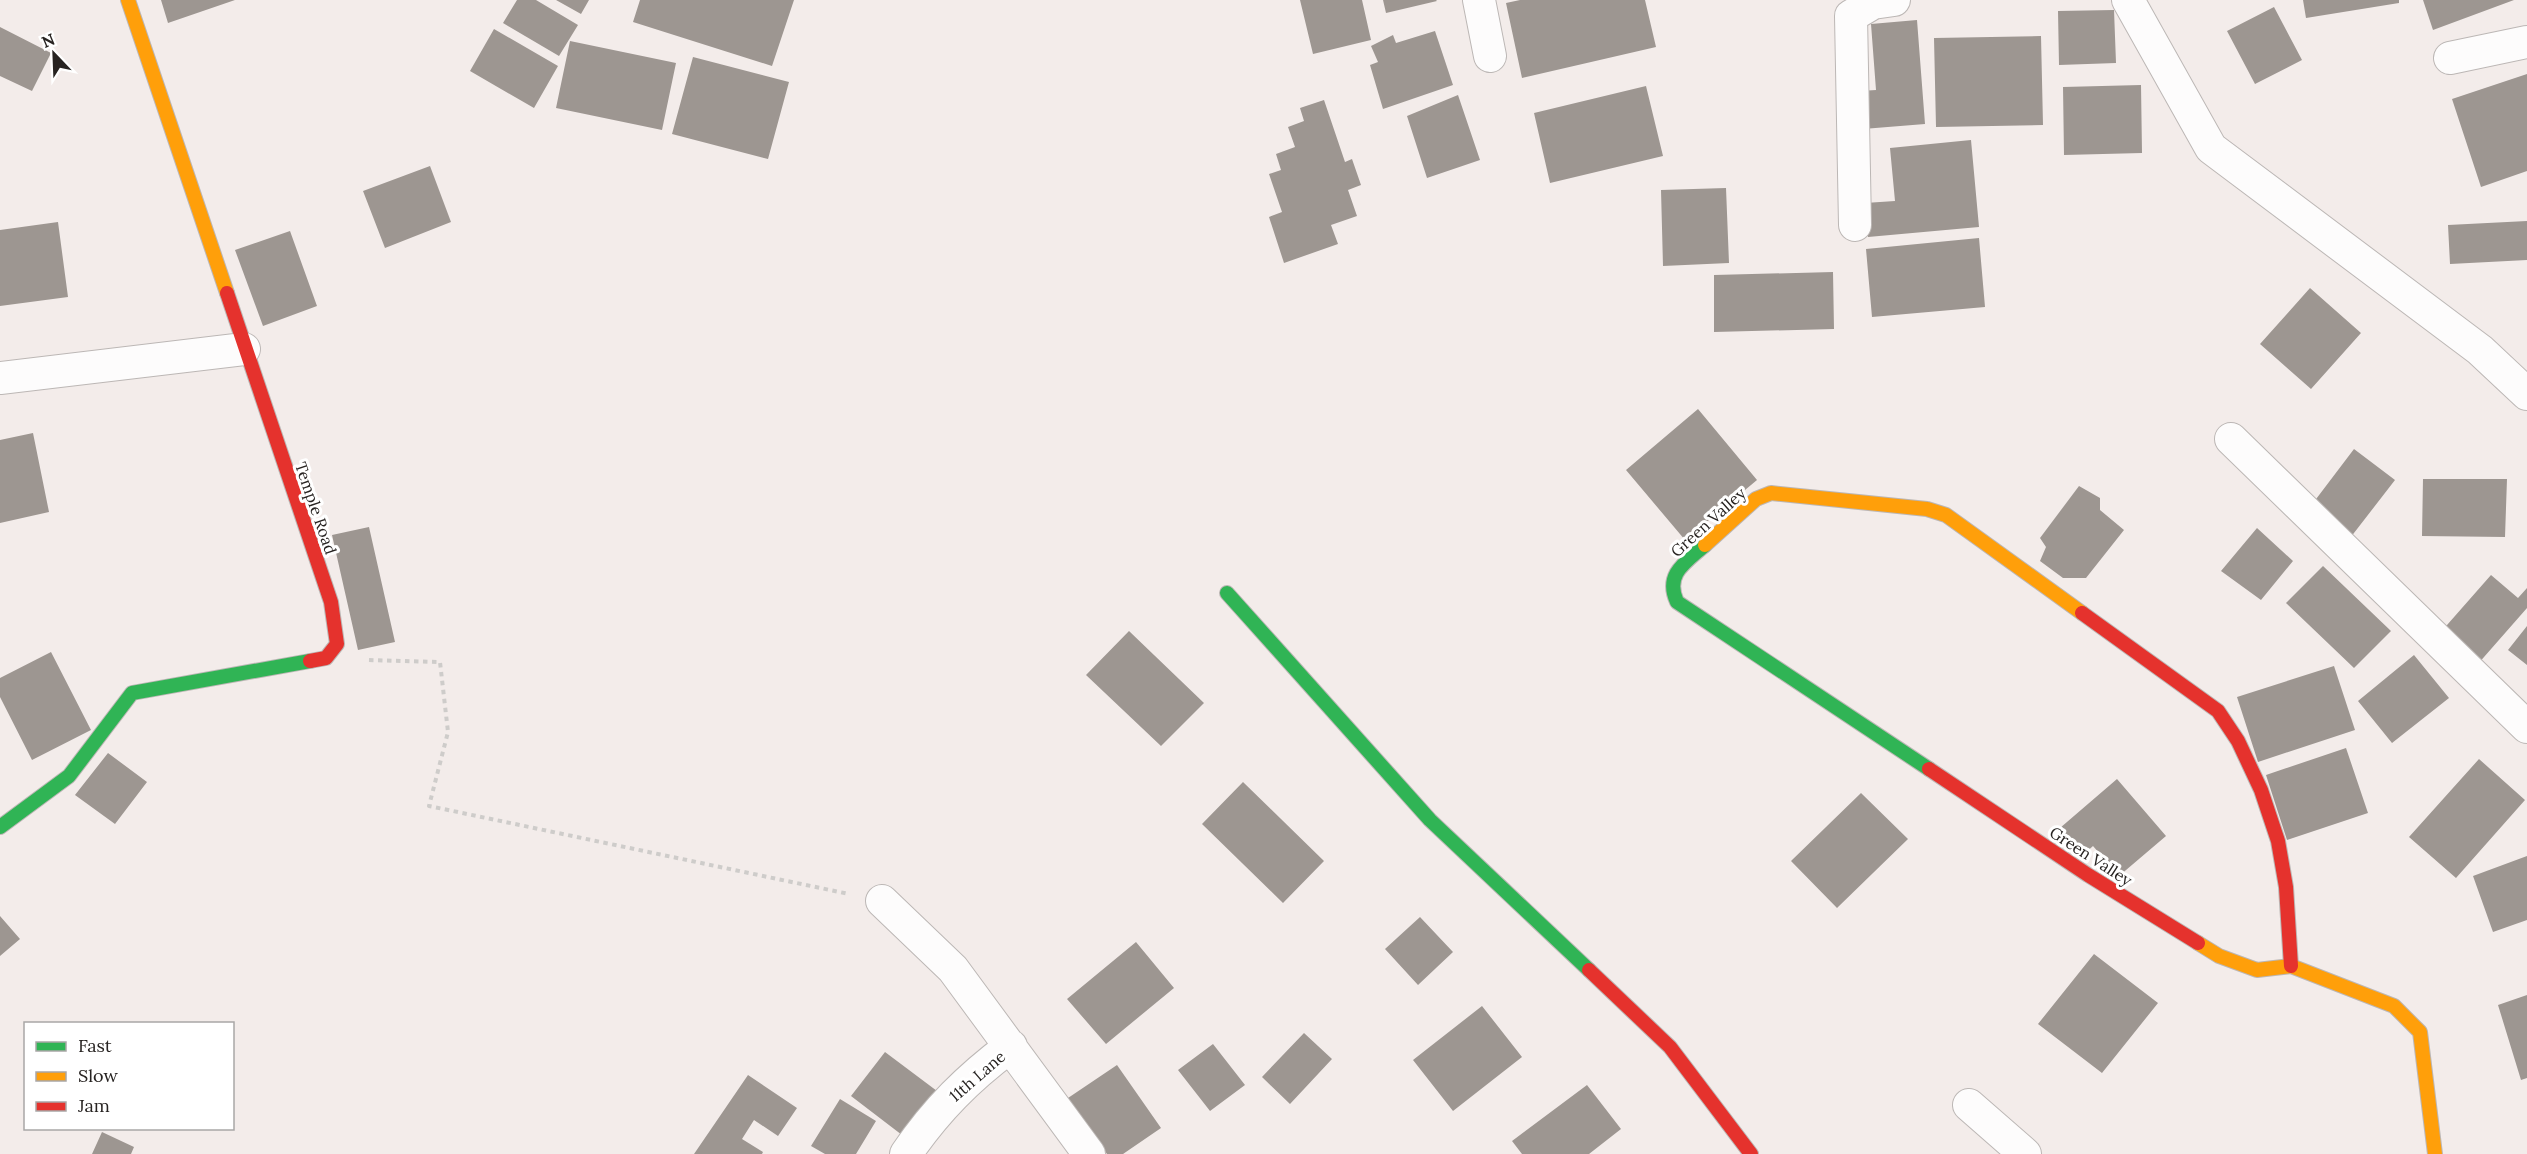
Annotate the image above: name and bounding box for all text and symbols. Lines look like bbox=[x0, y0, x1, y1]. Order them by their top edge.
north arrow bbox=[24, 24, 84, 84]
text: N bbox=[39, 29, 58, 52]
street label: Temple Road bbox=[291, 459, 341, 557]
street label: Green Valley bbox=[1666, 483, 1750, 561]
street label: Green Valley bbox=[2046, 822, 2136, 890]
legend bbox=[24, 1022, 234, 1130]
text: Fast bbox=[78, 1034, 112, 1057]
street label: 11th Lane bbox=[945, 1046, 1009, 1106]
text: Slow bbox=[78, 1064, 118, 1087]
text: Jam bbox=[77, 1094, 110, 1117]

